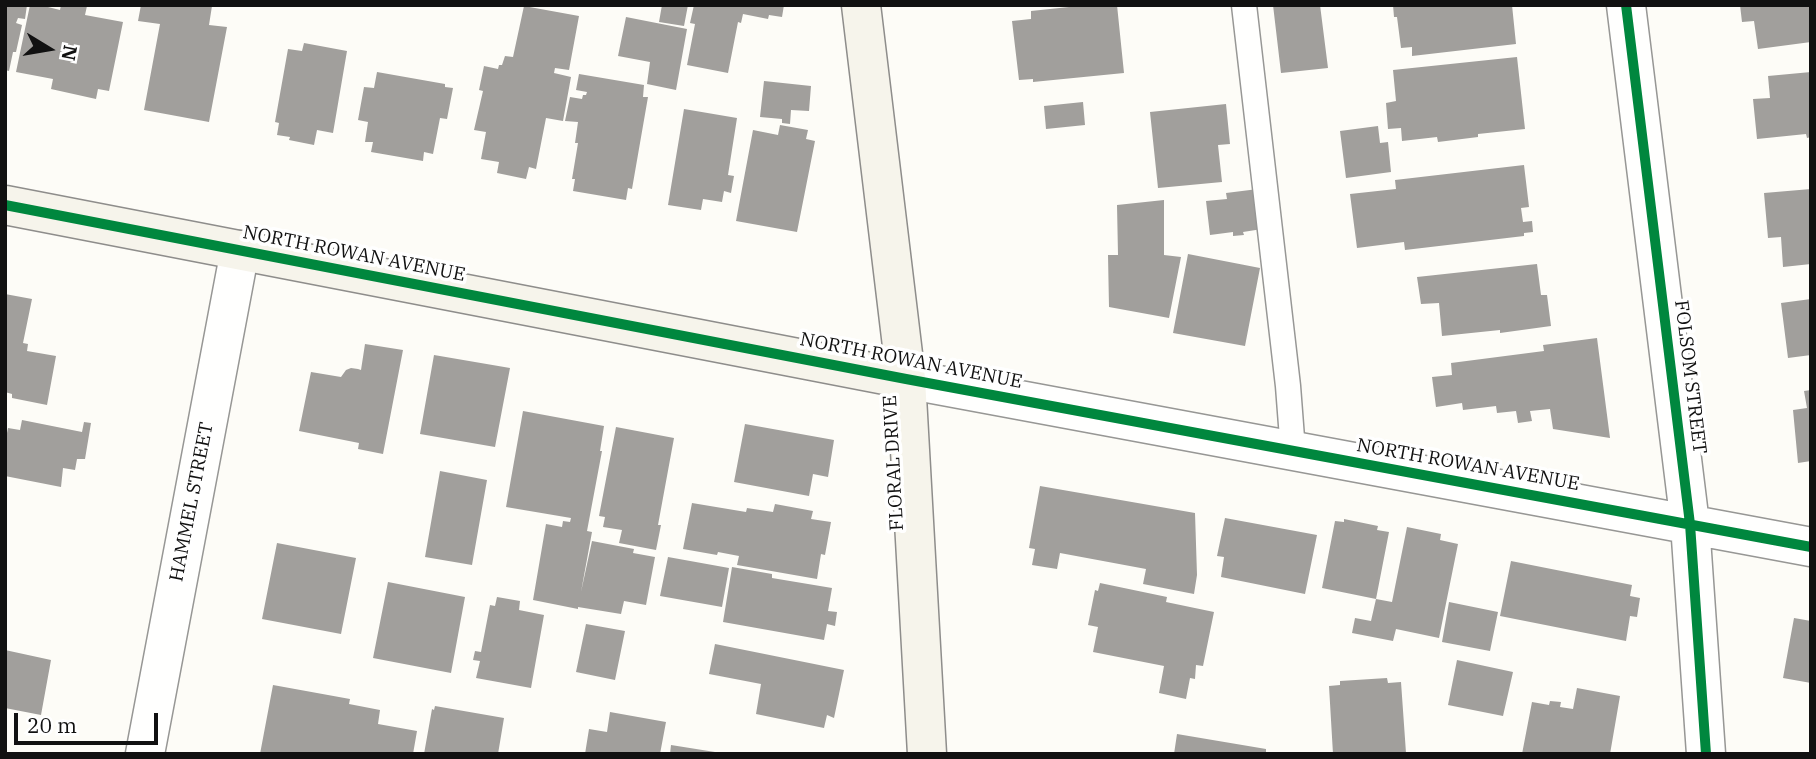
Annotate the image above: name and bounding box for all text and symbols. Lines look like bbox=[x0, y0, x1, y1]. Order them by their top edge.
north arrow bbox=[14, 14, 84, 84]
text: N bbox=[56, 43, 83, 63]
street label: NORTH ROWAN AVENUE bbox=[241, 221, 467, 287]
street label: FOLSOM STREET bbox=[1669, 299, 1711, 455]
street label: NORTH ROWAN AVENUE bbox=[798, 328, 1024, 394]
street label: FLORAL DRIVE bbox=[879, 395, 909, 531]
street label: HAMMEL STREET bbox=[165, 420, 219, 584]
street label: NORTH ROWAN AVENUE bbox=[1355, 434, 1581, 496]
scale bar bbox=[18, 700, 161, 744]
text: 20 m bbox=[27, 711, 77, 739]

